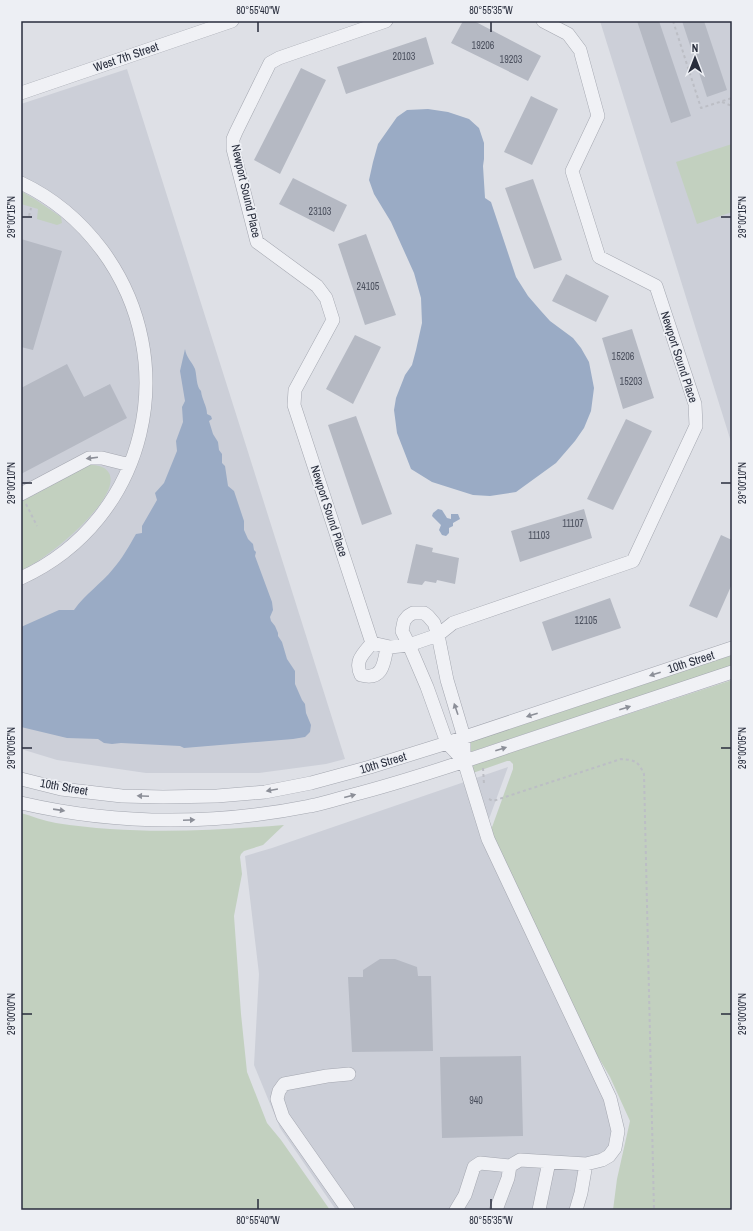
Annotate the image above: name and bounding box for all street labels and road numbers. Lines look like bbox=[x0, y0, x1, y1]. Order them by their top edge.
street label: West 7th Street bbox=[91, 38, 161, 76]
street label: Newport Sound Place bbox=[227, 143, 265, 239]
street label: Newport Sound Place bbox=[657, 309, 701, 405]
street label: Newport Sound Place bbox=[307, 463, 351, 559]
street label: 10th Street bbox=[666, 647, 717, 677]
street label: 10th Street bbox=[358, 748, 409, 778]
street label: 10th Street bbox=[39, 775, 89, 799]

